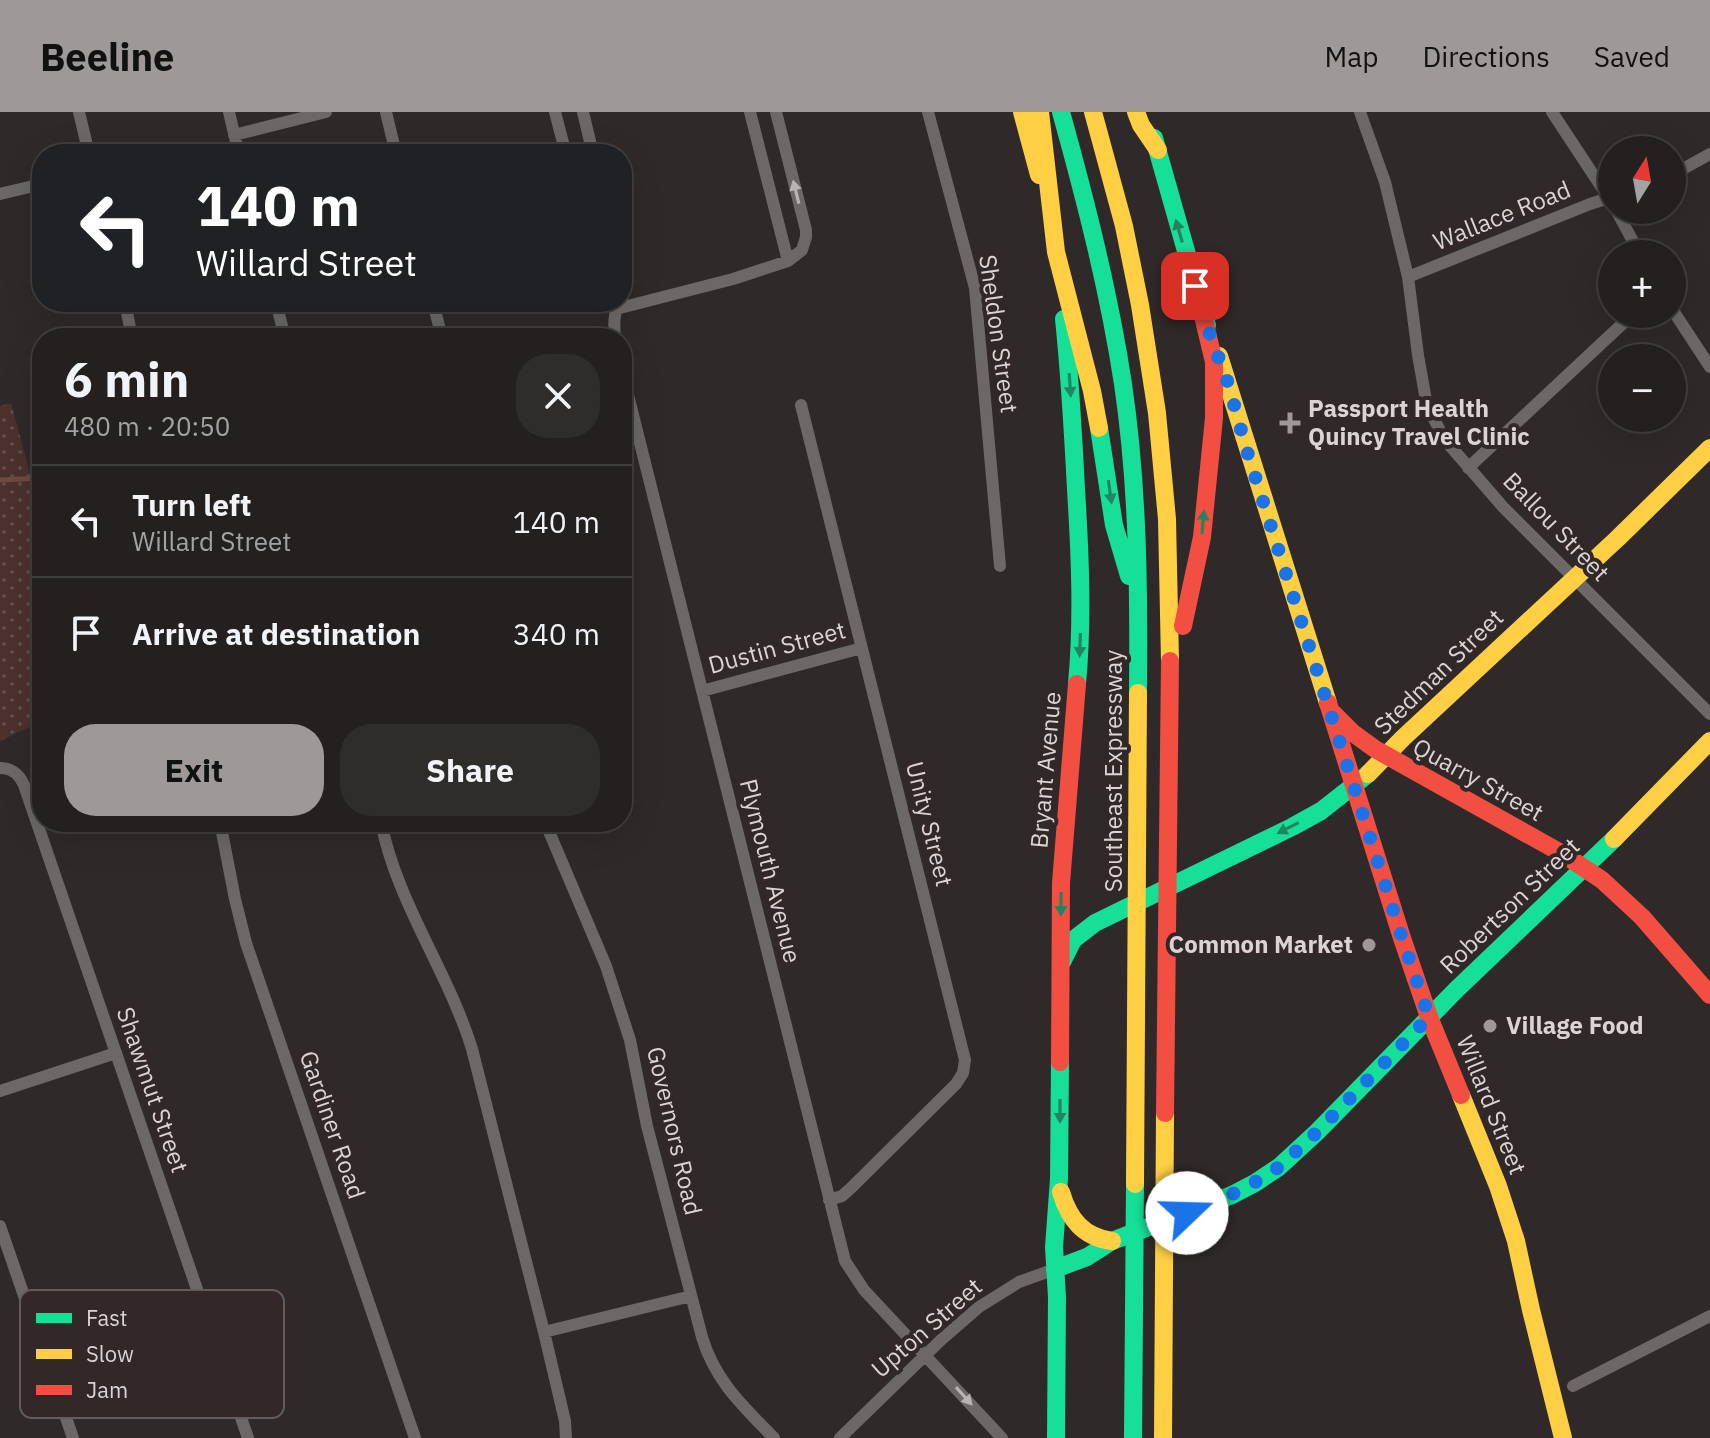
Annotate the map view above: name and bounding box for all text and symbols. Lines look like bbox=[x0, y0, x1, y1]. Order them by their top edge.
text: Beeline bbox=[40, 32, 174, 81]
text: Map bbox=[1324, 38, 1378, 75]
text: Directions bbox=[1422, 38, 1550, 75]
text: Saved bbox=[1594, 38, 1670, 75]
north arrow bbox=[1598, 136, 1686, 224]
map controls bbox=[1598, 136, 1686, 432]
text: 140 m bbox=[196, 169, 360, 241]
street label: Wallace Road bbox=[1428, 173, 1575, 257]
icon: left bbox=[64, 176, 168, 280]
one-way arrow bbox=[790, 179, 802, 204]
one-way arrow bbox=[1173, 219, 1185, 244]
text: Willard Street bbox=[196, 239, 417, 286]
button: + bbox=[1598, 240, 1686, 328]
pin bbox=[1161, 252, 1229, 320]
street label: Sheldon Street bbox=[972, 253, 1026, 415]
icon: arrive bbox=[1173, 264, 1217, 308]
button: − bbox=[1598, 344, 1686, 432]
text: 6 min bbox=[64, 348, 189, 410]
button: close bbox=[516, 354, 600, 438]
one-way arrow bbox=[1064, 373, 1077, 398]
place label: Passport Health Quincy Travel Clinic bbox=[1308, 392, 1530, 452]
text: 480 m · 20:50 bbox=[64, 409, 230, 443]
marker: Passport Health Quincy Travel Clinic bbox=[1279, 412, 1301, 434]
street label: Ballou Street bbox=[1497, 465, 1617, 588]
one-way arrow bbox=[1104, 479, 1117, 504]
text: Turn left bbox=[132, 485, 251, 524]
icon: left bbox=[64, 499, 108, 543]
text: 140 m bbox=[513, 502, 600, 541]
one-way arrow bbox=[1197, 509, 1210, 534]
text: Willard Street bbox=[132, 524, 291, 558]
street label: Stedman Street bbox=[1367, 601, 1510, 741]
icon: arrive bbox=[64, 611, 108, 655]
street label: Dustin Street bbox=[705, 613, 849, 681]
text: Arrive at destination bbox=[132, 614, 420, 653]
text: 340 m bbox=[513, 614, 600, 653]
one-way arrow bbox=[1074, 633, 1087, 658]
street label: Southeast Expressway bbox=[1097, 650, 1129, 892]
street label: Bryant Avenue bbox=[1022, 690, 1068, 850]
button: Exit bbox=[64, 724, 324, 816]
button: Share bbox=[340, 724, 600, 816]
street label: Quarry Street bbox=[1407, 730, 1550, 828]
street label: Unity Street bbox=[899, 758, 961, 890]
street label: Plymouth Avenue bbox=[733, 775, 809, 966]
one-way arrow bbox=[1277, 822, 1300, 835]
street label: Robertson Street bbox=[1432, 830, 1586, 980]
one-way arrow bbox=[1055, 892, 1067, 917]
place label: Common Market bbox=[1169, 928, 1353, 960]
marker: Common Market bbox=[1360, 936, 1378, 954]
street label: Shawmut Street bbox=[110, 1003, 196, 1177]
place label: Village Food bbox=[1506, 1009, 1644, 1041]
marker: Village Food bbox=[1481, 1017, 1499, 1035]
street label: Willard Street bbox=[1450, 1030, 1534, 1179]
street label: Governors Road bbox=[640, 1043, 710, 1218]
street label: Gardiner Road bbox=[293, 1046, 373, 1203]
one-way arrow bbox=[1054, 1099, 1066, 1124]
position arrow bbox=[1145, 1171, 1229, 1255]
street label: Upton Street bbox=[864, 1270, 989, 1384]
legend bbox=[20, 1290, 284, 1418]
text: Fast bbox=[86, 1303, 127, 1332]
text: Slow bbox=[86, 1339, 134, 1368]
text: Jam bbox=[86, 1375, 128, 1404]
one-way arrow bbox=[954, 1387, 972, 1406]

